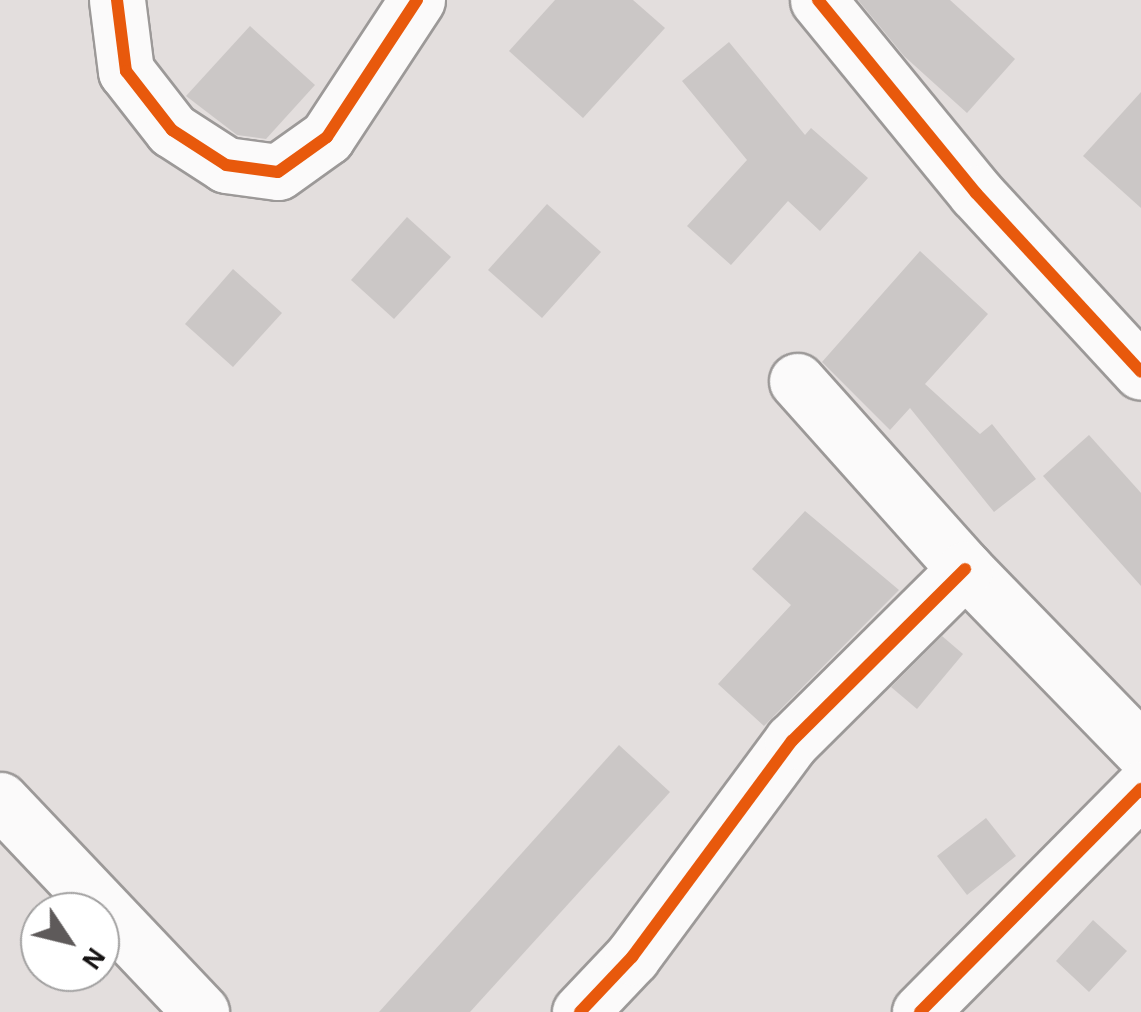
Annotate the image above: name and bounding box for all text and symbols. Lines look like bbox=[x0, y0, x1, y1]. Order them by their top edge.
north arrow bbox=[20, 892, 120, 992]
text: N bbox=[76, 942, 110, 974]

